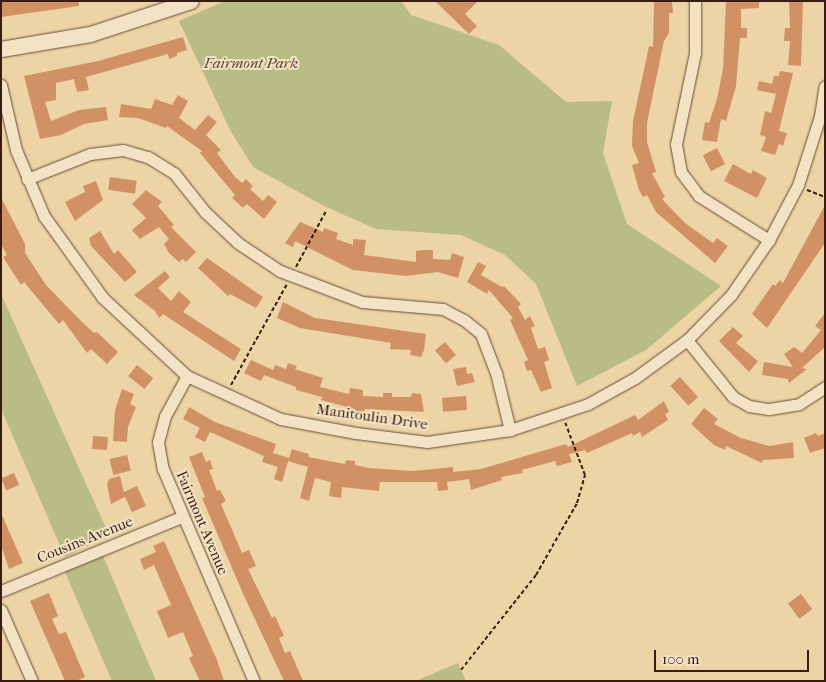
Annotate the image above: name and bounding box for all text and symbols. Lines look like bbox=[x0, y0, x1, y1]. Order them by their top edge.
park label: Fairmont Park bbox=[204, 55, 298, 73]
street label: Manitoulin Drive bbox=[315, 400, 429, 434]
street label: Fairmont Avenue bbox=[172, 468, 232, 578]
street label: Cousins Avenue bbox=[34, 513, 136, 567]
scale bar bbox=[656, 640, 811, 672]
text: 100 m bbox=[662, 650, 700, 668]

